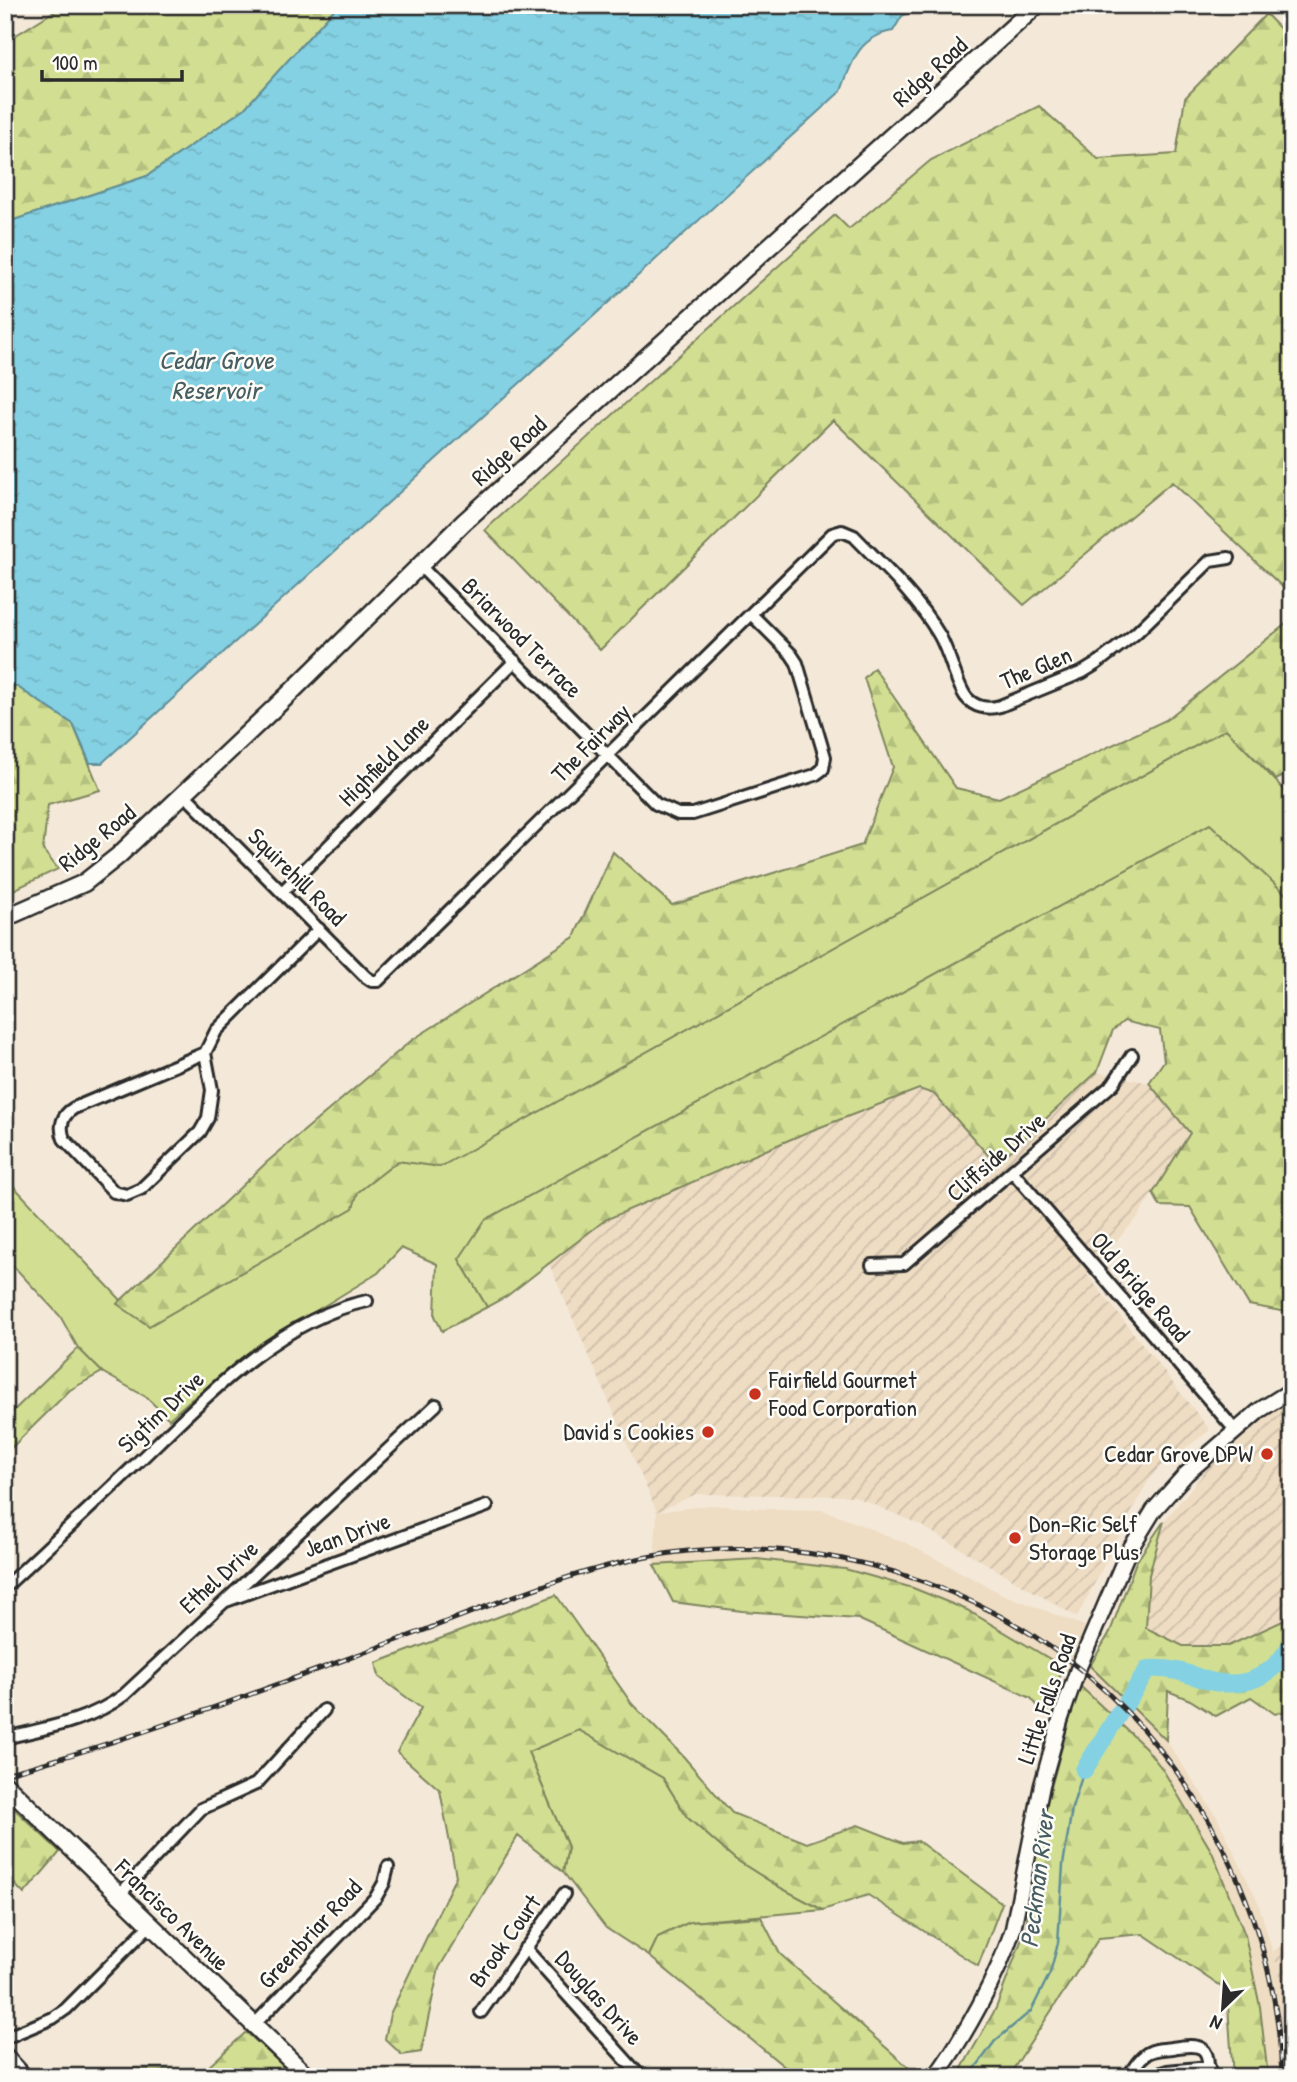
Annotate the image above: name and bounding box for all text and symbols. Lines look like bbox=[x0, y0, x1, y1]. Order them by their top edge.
street label: Ridge Road bbox=[885, 29, 974, 114]
scale bar bbox=[42, 38, 182, 82]
text: 100 m bbox=[52, 48, 98, 77]
water label: Cedar Grove Reservoir bbox=[159, 342, 275, 407]
street label: Ridge Road bbox=[464, 408, 553, 493]
street label: Briarwood Terrace bbox=[455, 570, 590, 705]
street label: The Glen bbox=[995, 638, 1076, 696]
street label: The Fairway bbox=[544, 696, 637, 789]
street label: Highfield Lane bbox=[331, 707, 436, 813]
street label: Ridge Road bbox=[51, 796, 142, 878]
street label: Squirehill Road bbox=[242, 820, 354, 932]
street label: Cliffside Drive bbox=[939, 1104, 1052, 1208]
street label: Old Bridge Road bbox=[1084, 1225, 1197, 1348]
street label: Sigtim Drive bbox=[110, 1363, 211, 1460]
place label: Fairfield Gourmet Food Corporation bbox=[768, 1363, 917, 1423]
marker: Fairfield Gourmet Food Corporation bbox=[747, 1386, 763, 1402]
place label: David's Cookies bbox=[564, 1415, 694, 1447]
marker: David's Cookies bbox=[700, 1424, 716, 1440]
place label: Cedar Grove DPW bbox=[1104, 1437, 1253, 1469]
marker: Cedar Grove DPW bbox=[1259, 1446, 1275, 1462]
street label: Jean Drive bbox=[299, 1504, 395, 1564]
place label: Don-Ric Self Storage Plus bbox=[1029, 1507, 1139, 1567]
marker: Don-Ric Self Storage Plus bbox=[1007, 1530, 1023, 1546]
street label: Ethel Drive bbox=[172, 1532, 265, 1620]
street label: Little Falls Road bbox=[1009, 1630, 1083, 1768]
water label: Peckman River bbox=[1011, 1805, 1063, 1949]
street label: Francisco Avenue bbox=[108, 1851, 237, 1977]
street label: Greenbriar Road bbox=[250, 1872, 368, 1995]
street label: Brook Court bbox=[461, 1887, 548, 1993]
street label: Douglas Drive bbox=[549, 1943, 651, 2052]
north arrow bbox=[1188, 1974, 1258, 2044]
text: N bbox=[1206, 2009, 1226, 2037]

